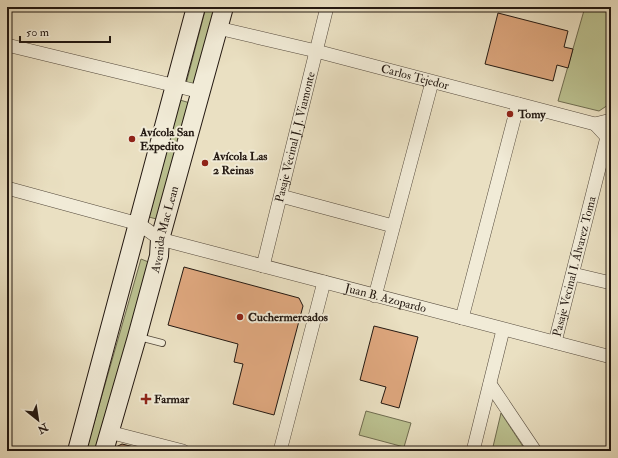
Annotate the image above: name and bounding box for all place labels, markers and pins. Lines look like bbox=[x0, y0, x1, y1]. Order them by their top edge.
place label: Tomy bbox=[517, 107, 546, 122]
marker: Tomy bbox=[505, 109, 515, 119]
place label: Avícola San Expedito bbox=[139, 125, 195, 154]
marker: Avícola San Expedito bbox=[127, 134, 137, 144]
place label: Avícola Las 2 Reinas bbox=[212, 149, 267, 178]
marker: Avícola Las 2 Reinas bbox=[200, 158, 210, 168]
place label: Cuchermercados bbox=[248, 310, 328, 325]
marker: Cuchermercados bbox=[235, 312, 245, 322]
place label: Farmar bbox=[154, 392, 190, 407]
marker: Farmar bbox=[141, 394, 151, 404]

